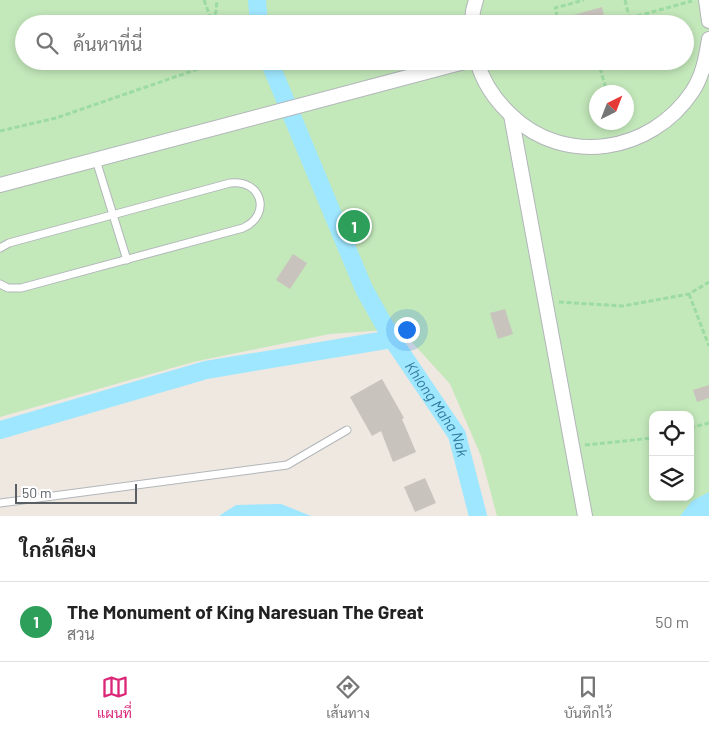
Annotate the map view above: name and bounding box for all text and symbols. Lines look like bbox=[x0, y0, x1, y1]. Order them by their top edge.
search box bbox=[15, 15, 694, 70]
icon: search bbox=[33, 29, 61, 57]
text: ค้นหาที่นี่ bbox=[73, 32, 142, 55]
north arrow bbox=[589, 85, 634, 130]
pin: 1 bbox=[338, 207, 370, 245]
your location bbox=[394, 317, 420, 343]
water label: Khlong Maha Nak bbox=[402, 358, 472, 459]
map controls bbox=[649, 411, 694, 501]
button: locate bbox=[649, 411, 694, 456]
button: layers bbox=[649, 456, 694, 501]
scale bar bbox=[15, 481, 138, 504]
text: 50 m bbox=[22, 484, 51, 501]
text: ใกล้เคียง bbox=[20, 536, 96, 561]
text: The Monument of King Naresuan The Great bbox=[67, 600, 424, 623]
text: 1 bbox=[33, 612, 39, 631]
text: 50 m bbox=[655, 612, 689, 631]
text: สวน bbox=[67, 624, 95, 643]
tab: แผนที่ bbox=[97, 673, 132, 721]
tab: เส้นทาง bbox=[326, 673, 370, 721]
tab: บันทึกไว้ bbox=[564, 673, 612, 721]

